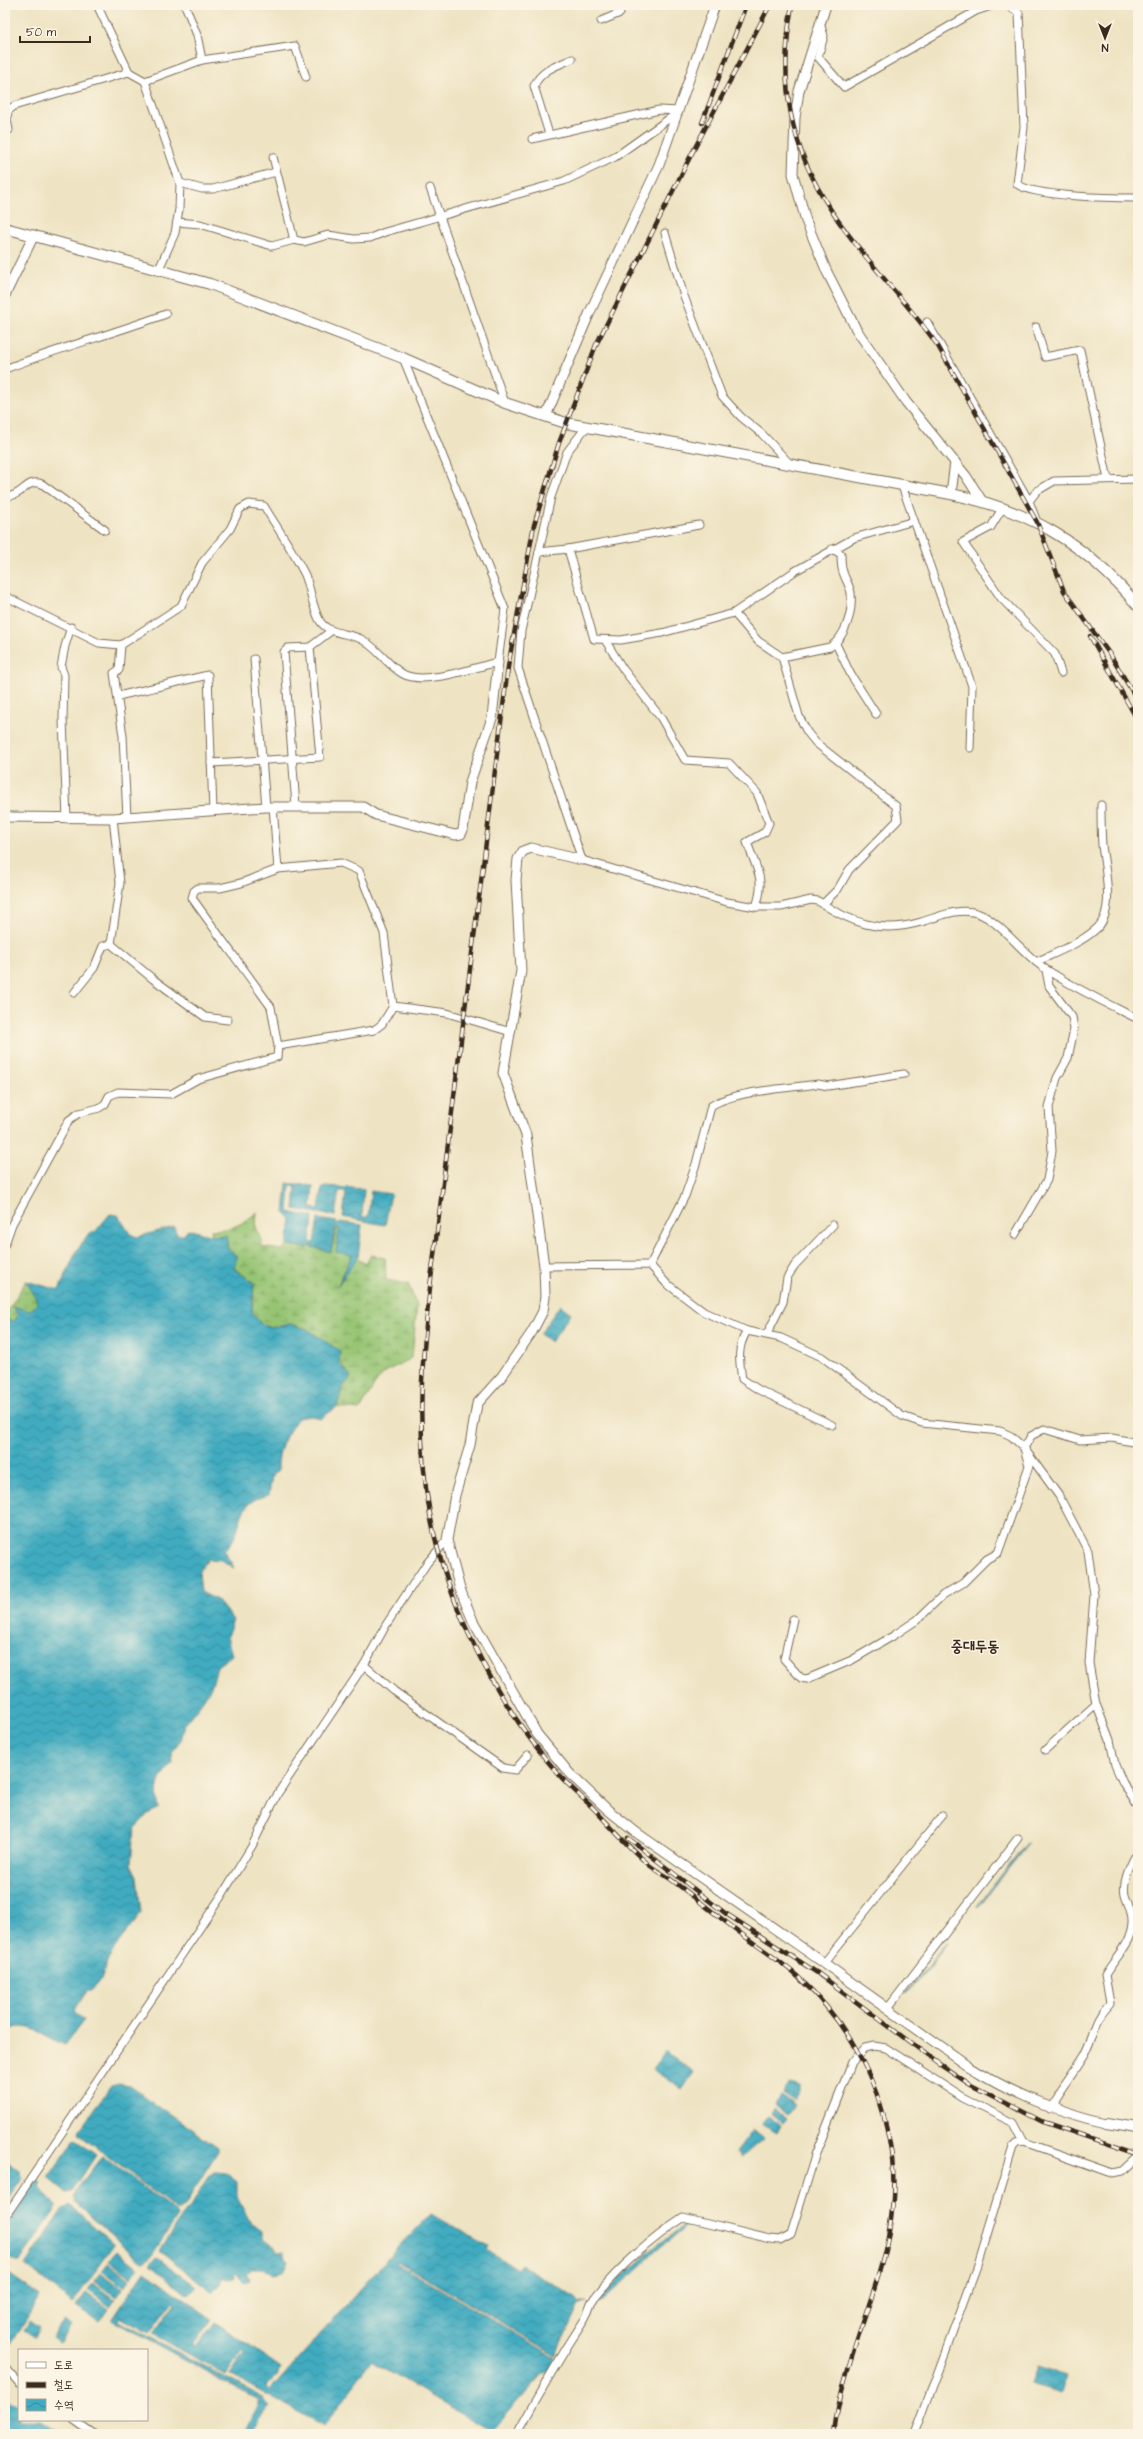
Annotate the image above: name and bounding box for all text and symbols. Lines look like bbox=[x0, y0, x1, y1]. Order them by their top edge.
scale bar bbox=[20, 18, 90, 44]
north arrow bbox=[1085, 18, 1125, 58]
text: 50 m bbox=[26, 24, 57, 41]
text: N bbox=[1101, 40, 1108, 55]
district label: 중대두동 bbox=[951, 1636, 999, 1657]
legend bbox=[18, 2349, 148, 2421]
text: 도로 bbox=[54, 2357, 73, 2374]
text: 철도 bbox=[54, 2377, 73, 2394]
text: 수역 bbox=[54, 2397, 74, 2414]

